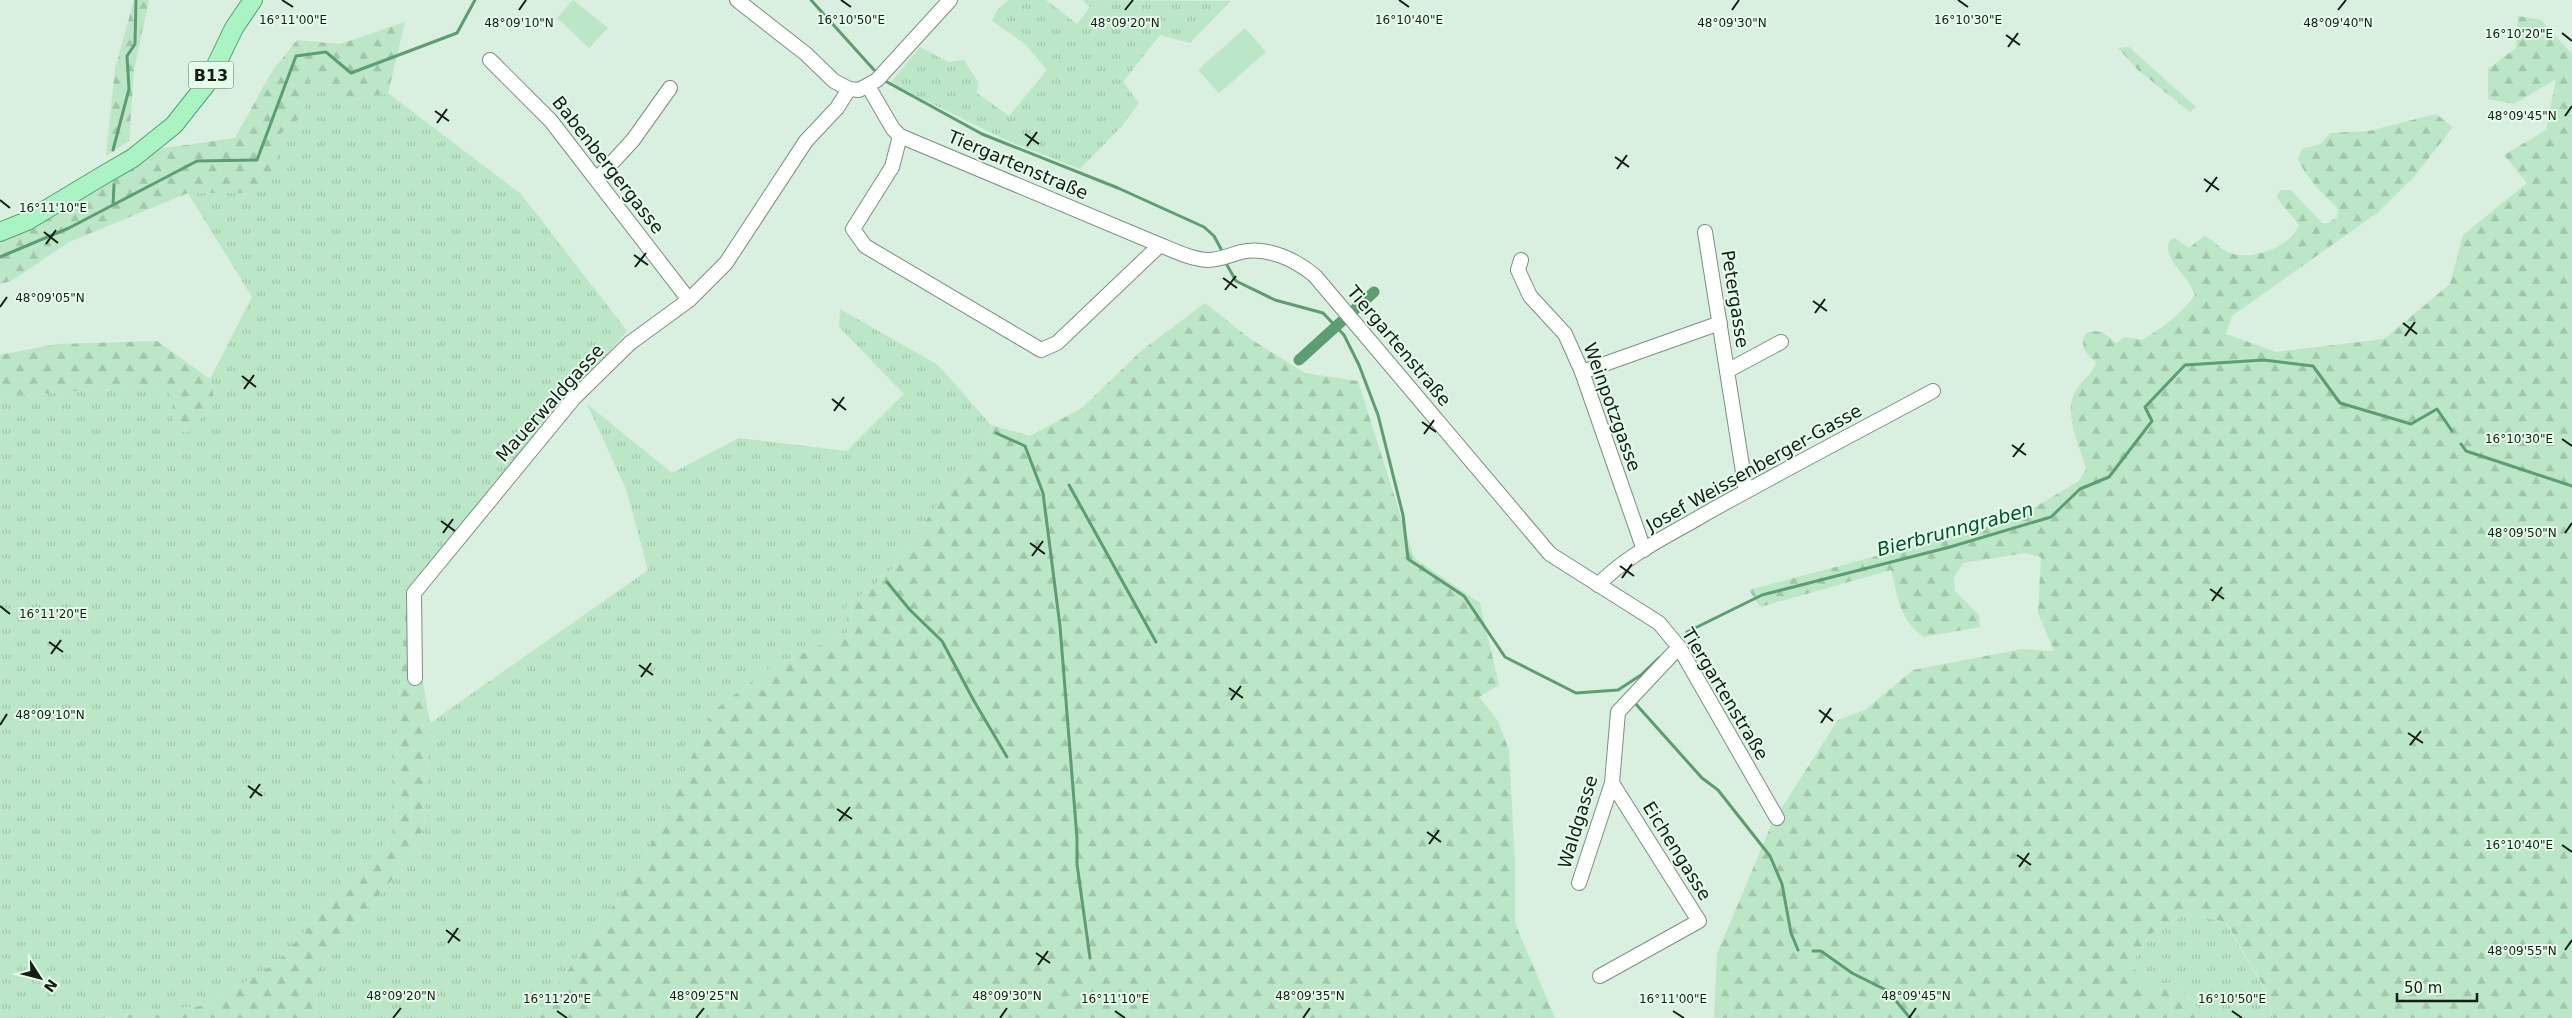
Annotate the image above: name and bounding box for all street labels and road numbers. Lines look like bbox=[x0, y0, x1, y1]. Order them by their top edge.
road number: B13 bbox=[188, 62, 234, 88]
street label: Babenbergergasse bbox=[548, 92, 669, 238]
street label: Tiergartenstraße bbox=[944, 125, 1091, 204]
street label: Petergasse bbox=[1717, 248, 1754, 349]
street label: Tiergartenstraße bbox=[1342, 281, 1456, 410]
street label: Mauerwaldgasse bbox=[491, 340, 608, 466]
street label: Weinpotzgasse bbox=[1579, 340, 1646, 474]
street label: Josef Weissenberger-Gasse bbox=[1641, 399, 1865, 536]
street label: Tiergartenstraße bbox=[1677, 623, 1773, 764]
street label: Waldgasse bbox=[1553, 773, 1602, 871]
street label: Eichengasse bbox=[1639, 797, 1716, 904]

